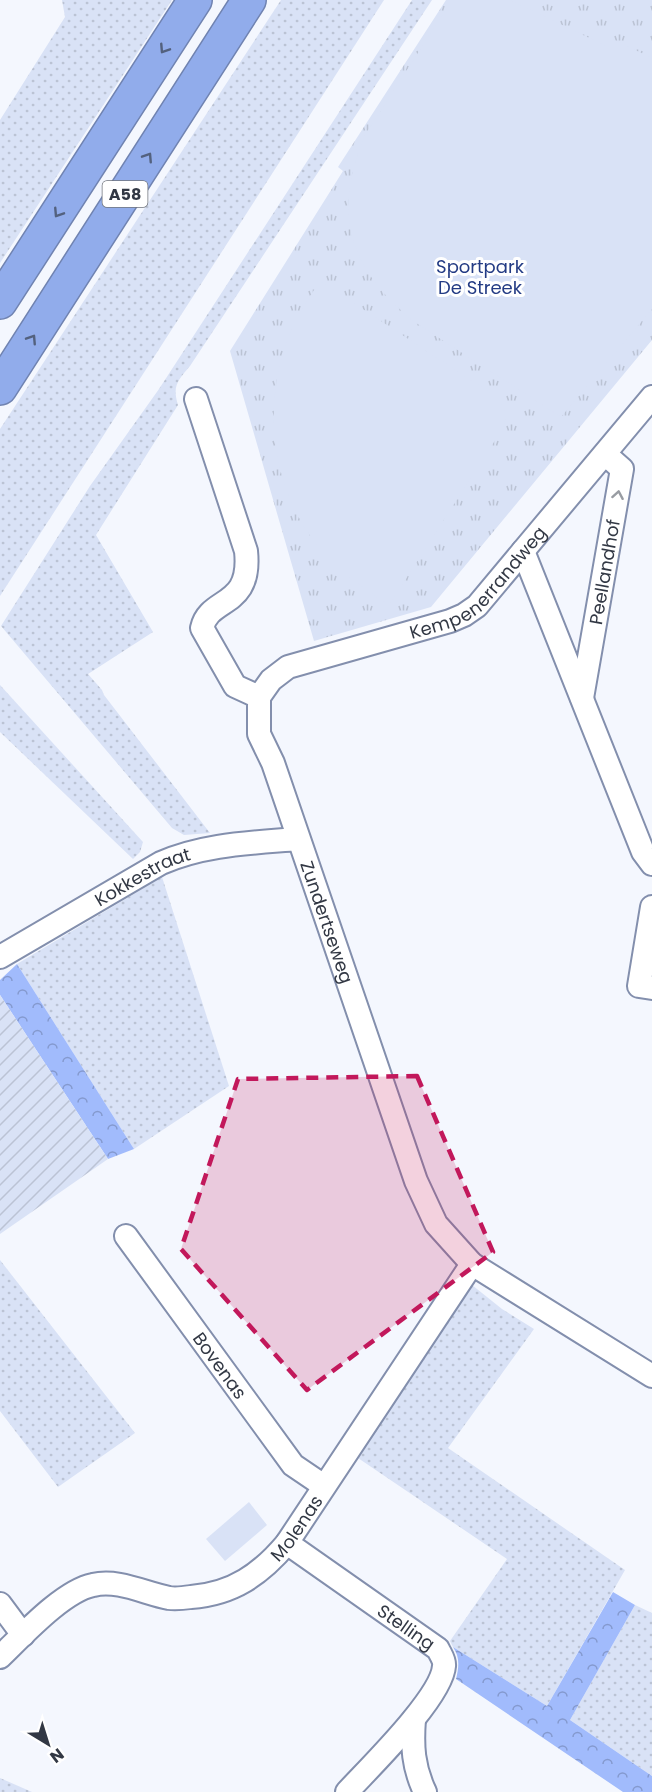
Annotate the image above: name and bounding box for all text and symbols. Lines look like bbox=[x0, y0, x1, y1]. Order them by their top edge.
one-way arrow bbox=[159, 43, 171, 53]
one-way arrow bbox=[141, 153, 153, 163]
road number: A58 bbox=[102, 181, 148, 207]
one-way arrow bbox=[53, 207, 65, 217]
park label: Sportpark De Streek bbox=[436, 254, 525, 300]
one-way arrow bbox=[24, 335, 36, 345]
one-way arrow bbox=[611, 491, 623, 500]
street label: Peellandhof bbox=[583, 517, 626, 627]
street label: Kempenerrandweg bbox=[407, 520, 552, 644]
street label: Kokkestraat bbox=[90, 841, 193, 912]
street label: Zundertseweg bbox=[295, 857, 360, 987]
street label: Bovenas bbox=[187, 1327, 253, 1404]
street label: Molenas bbox=[264, 1490, 328, 1567]
street label: Stelling bbox=[373, 1598, 440, 1656]
north arrow bbox=[18, 1714, 78, 1774]
text: N bbox=[45, 1743, 69, 1768]

